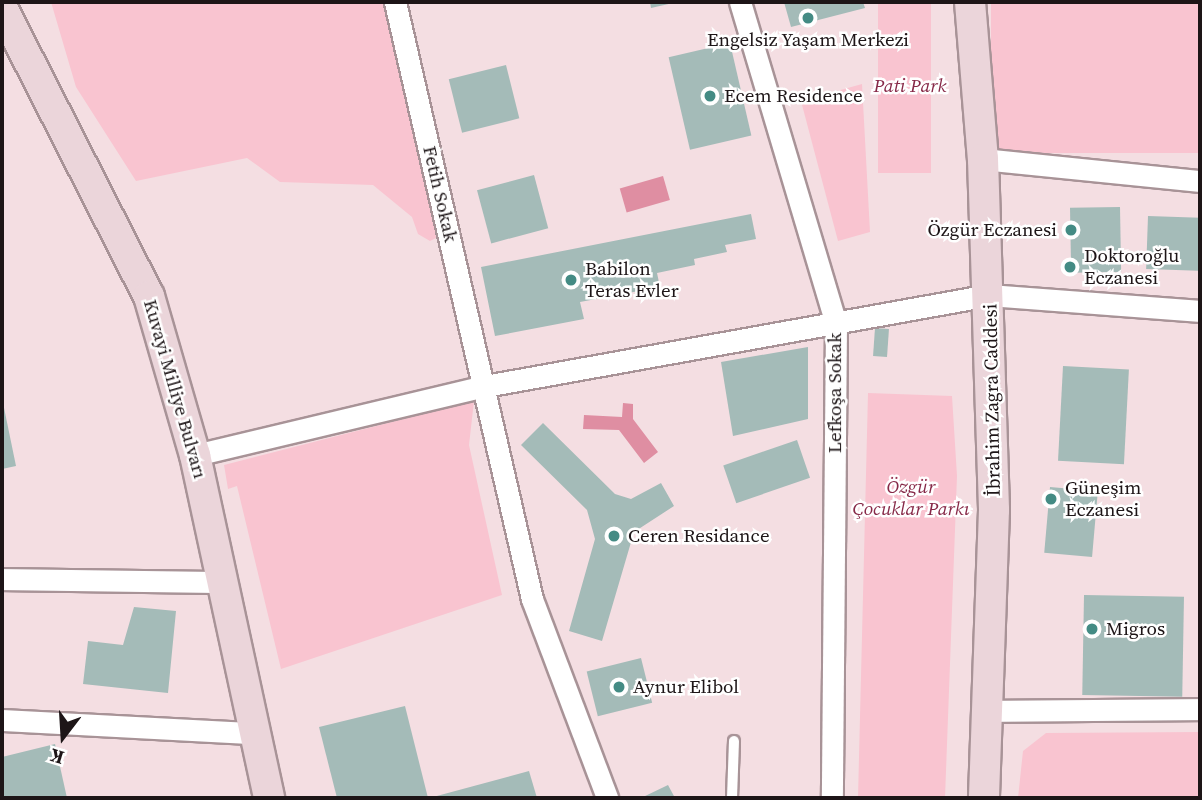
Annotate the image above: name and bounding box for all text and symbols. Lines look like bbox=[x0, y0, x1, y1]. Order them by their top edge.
marker: Engelsiz Yaşam Merkezi bbox=[800, 10, 816, 26]
place label: Engelsiz Yaşam Merkezi bbox=[707, 29, 909, 51]
park label: Pati Park bbox=[873, 75, 947, 97]
place label: Ecem Residence bbox=[724, 85, 863, 107]
marker: Ecem Residence bbox=[702, 88, 718, 104]
street label: Fetih Sokak bbox=[418, 144, 462, 244]
place label: Özgür Eczanesi bbox=[927, 219, 1057, 241]
marker: Özgür Eczanesi bbox=[1063, 222, 1079, 238]
place label: Doktoroğlu Eczanesi bbox=[1084, 245, 1179, 289]
place label: Babilon Teras Evler bbox=[585, 258, 679, 302]
marker: Doktoroğlu Eczanesi bbox=[1062, 259, 1078, 275]
marker: Babilon Teras Evler bbox=[563, 272, 579, 288]
street label: Kuvayi Milliye Bulvarı bbox=[139, 297, 211, 481]
street label: İbrahim Zagra Caddesi bbox=[979, 303, 1005, 497]
street label: Lefkoşa Sokak bbox=[824, 333, 846, 453]
park label: Özgür Çocuklar Parkı bbox=[852, 476, 970, 520]
place label: Güneşim Eczanesi bbox=[1065, 477, 1141, 521]
marker: Güneşim Eczanesi bbox=[1043, 491, 1059, 507]
place label: Ceren Residance bbox=[628, 525, 770, 547]
marker: Ceren Residance bbox=[606, 528, 622, 544]
place label: Migros bbox=[1106, 618, 1165, 640]
marker: Migros bbox=[1084, 621, 1100, 637]
place label: Aynur Elibol bbox=[633, 676, 739, 698]
marker: Aynur Elibol bbox=[611, 679, 627, 695]
north arrow bbox=[28, 702, 98, 772]
text: K bbox=[47, 743, 67, 771]

